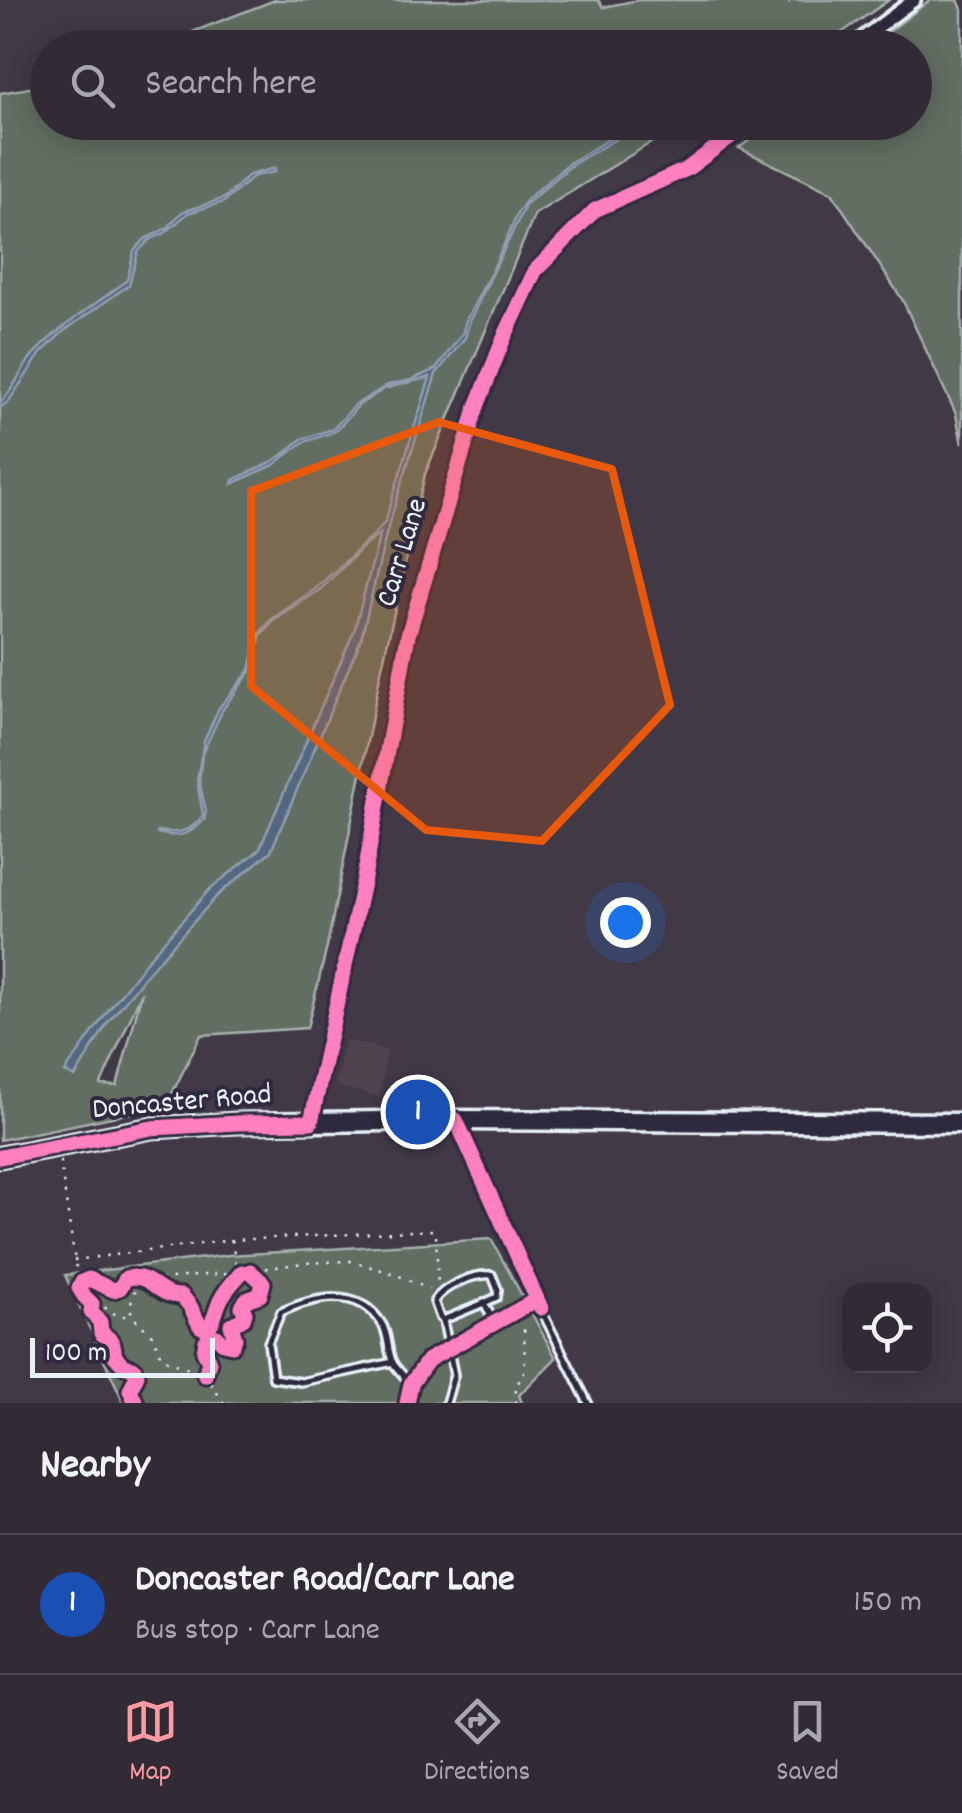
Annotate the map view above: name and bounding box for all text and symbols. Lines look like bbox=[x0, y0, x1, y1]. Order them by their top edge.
search box bbox=[30, 30, 932, 140]
icon: search bbox=[65, 58, 120, 113]
text: Search here bbox=[145, 58, 317, 113]
street label: Carr Lane bbox=[367, 493, 441, 613]
your location bbox=[600, 897, 651, 948]
pin: 1 bbox=[386, 1074, 450, 1150]
street label: Doncaster Road bbox=[91, 1075, 273, 1133]
map controls bbox=[842, 1283, 932, 1373]
button: locate bbox=[842, 1283, 932, 1373]
scale bar bbox=[30, 1333, 215, 1378]
text: 100 m bbox=[45, 1335, 107, 1375]
text: Nearby bbox=[40, 1438, 150, 1498]
text: Doncaster Road/Carr Lane bbox=[135, 1554, 515, 1609]
text: 1 bbox=[69, 1581, 76, 1627]
text: 150 m bbox=[853, 1581, 922, 1627]
text: Bus stop · Carr Lane bbox=[135, 1609, 380, 1655]
tab: Map bbox=[123, 1694, 178, 1794]
tab: Directions bbox=[424, 1694, 530, 1794]
tab: Saved bbox=[776, 1694, 839, 1794]

